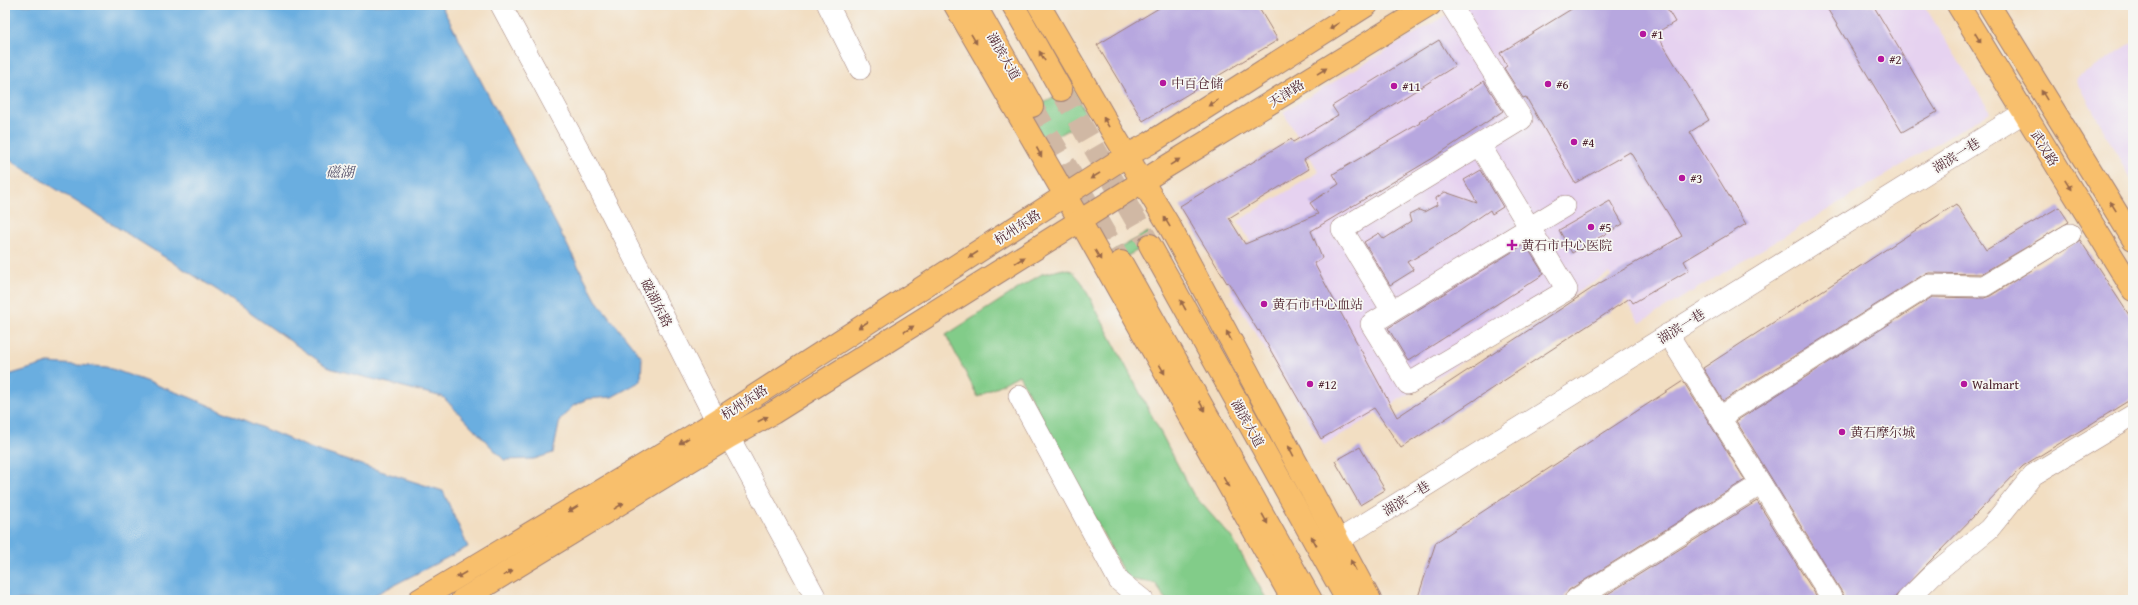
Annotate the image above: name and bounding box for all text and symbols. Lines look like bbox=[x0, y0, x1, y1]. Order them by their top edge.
one-way arrow bbox=[1329, 22, 1339, 30]
place label: #1 bbox=[1651, 25, 1664, 44]
street label: 湖滨大道 bbox=[982, 29, 1025, 84]
marker: #1 bbox=[1638, 29, 1648, 39]
one-way arrow bbox=[971, 33, 978, 45]
one-way arrow bbox=[1974, 33, 1982, 43]
one-way arrow bbox=[1039, 50, 1046, 62]
place label: #2 bbox=[1889, 50, 1902, 69]
marker: #2 bbox=[1876, 54, 1886, 64]
one-way arrow bbox=[1316, 68, 1328, 75]
place label: 中百仓储 bbox=[1171, 74, 1223, 93]
street label: 天津路 bbox=[1265, 75, 1308, 112]
place label: #6 bbox=[1556, 75, 1569, 94]
place label: #11 bbox=[1402, 77, 1421, 96]
marker: 中百仓储 bbox=[1158, 78, 1168, 88]
marker: #6 bbox=[1543, 79, 1553, 89]
marker: #11 bbox=[1389, 81, 1399, 91]
one-way arrow bbox=[2041, 89, 2048, 101]
one-way arrow bbox=[1207, 100, 1219, 107]
one-way arrow bbox=[1103, 116, 1110, 128]
street label: 武汉路 bbox=[2026, 127, 2063, 170]
place label: #4 bbox=[1582, 133, 1595, 152]
street label: 湖滨一巷 bbox=[1929, 134, 1983, 177]
marker: #4 bbox=[1569, 137, 1579, 147]
one-way arrow bbox=[1036, 146, 1042, 158]
one-way arrow bbox=[1169, 158, 1181, 165]
water label: 磁湖 bbox=[326, 162, 357, 182]
place label: #3 bbox=[1690, 169, 1703, 188]
one-way arrow bbox=[1089, 172, 1101, 179]
marker: #3 bbox=[1677, 173, 1687, 183]
one-way arrow bbox=[2064, 180, 2072, 190]
one-way arrow bbox=[2109, 200, 2116, 212]
street label: 杭州东路 bbox=[990, 205, 1044, 250]
one-way arrow bbox=[1164, 216, 1171, 228]
place label: #5 bbox=[1599, 218, 1612, 237]
marker: #5 bbox=[1586, 222, 1596, 232]
place label: 黄石市中心医院 bbox=[1521, 236, 1612, 255]
marker: 黄石市中心医院 bbox=[1506, 239, 1518, 251]
one-way arrow bbox=[1094, 250, 1101, 261]
one-way arrow bbox=[967, 252, 979, 259]
one-way arrow bbox=[1015, 256, 1025, 264]
street label: 磁湖东路 bbox=[636, 276, 677, 331]
place label: 黄石市中心血站 bbox=[1272, 295, 1363, 314]
marker: 黄石市中心血站 bbox=[1259, 299, 1269, 309]
one-way arrow bbox=[1180, 300, 1187, 311]
street label: 湖滨一巷 bbox=[1654, 305, 1708, 348]
one-way arrow bbox=[857, 322, 869, 329]
one-way arrow bbox=[904, 325, 915, 332]
one-way arrow bbox=[1226, 331, 1233, 342]
one-way arrow bbox=[1159, 363, 1165, 374]
place label: #12 bbox=[1318, 375, 1337, 394]
place label: Walmart bbox=[1972, 375, 2019, 394]
marker: #12 bbox=[1305, 379, 1315, 389]
marker: Walmart bbox=[1959, 379, 1969, 389]
street label: 杭州东路 bbox=[717, 380, 771, 425]
street label: 湖滨大道 bbox=[1227, 396, 1268, 451]
one-way arrow bbox=[1198, 400, 1205, 412]
one-way arrow bbox=[757, 415, 769, 422]
place label: 黄石摩尔城 bbox=[1850, 423, 1915, 442]
marker: 黄石摩尔城 bbox=[1837, 427, 1847, 437]
one-way arrow bbox=[679, 437, 689, 445]
one-way arrow bbox=[1288, 445, 1295, 457]
one-way arrow bbox=[1223, 476, 1230, 488]
street label: 湖滨一巷 bbox=[1379, 477, 1433, 520]
one-way arrow bbox=[613, 502, 625, 509]
one-way arrow bbox=[567, 505, 579, 512]
one-way arrow bbox=[1262, 513, 1269, 525]
one-way arrow bbox=[1311, 536, 1318, 547]
one-way arrow bbox=[1349, 560, 1356, 571]
one-way arrow bbox=[502, 570, 514, 577]
one-way arrow bbox=[455, 572, 467, 579]

